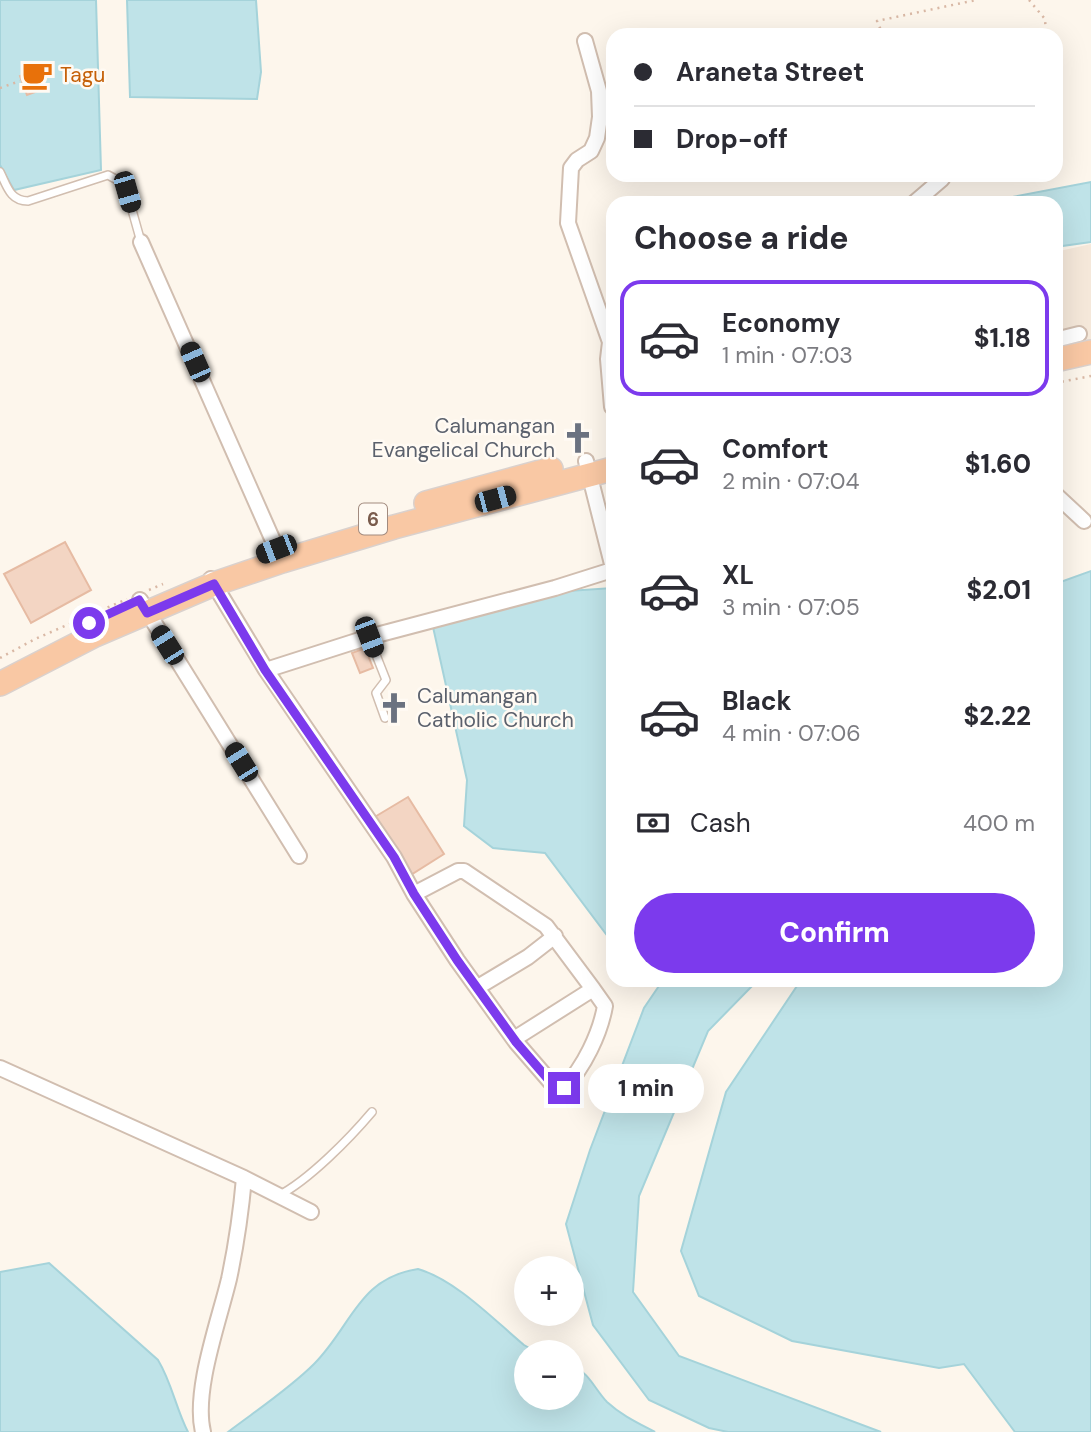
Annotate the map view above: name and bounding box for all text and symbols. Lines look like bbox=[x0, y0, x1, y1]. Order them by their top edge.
text: Araneta Street bbox=[676, 55, 864, 89]
cafe icon: Tagu bbox=[20, 58, 54, 92]
place label: Tagu bbox=[60, 61, 105, 89]
text: Drop-off bbox=[676, 122, 788, 156]
car bbox=[112, 169, 143, 215]
text: Choose a ride bbox=[634, 217, 849, 259]
text: Economy bbox=[722, 306, 840, 340]
icon: car bbox=[638, 307, 701, 370]
text: $1.18 bbox=[974, 321, 1031, 355]
car bbox=[177, 339, 214, 385]
text: 1 min · 07:03 bbox=[722, 340, 853, 370]
place label: Calumangan Evangelical Church bbox=[372, 412, 555, 464]
church icon: Calumangan Evangelical Church bbox=[561, 421, 595, 455]
text: Comfort bbox=[722, 432, 828, 466]
icon: car bbox=[638, 433, 701, 496]
text: $1.60 bbox=[965, 447, 1031, 481]
text: 2 min · 07:04 bbox=[722, 466, 859, 496]
car bbox=[472, 483, 519, 515]
road number: 6 bbox=[359, 504, 387, 534]
car bbox=[253, 532, 300, 566]
text: XL bbox=[722, 558, 754, 592]
icon: car bbox=[638, 559, 701, 622]
text: $2.01 bbox=[967, 573, 1031, 607]
text: 3 min · 07:05 bbox=[722, 592, 860, 622]
route start bbox=[73, 607, 105, 639]
car bbox=[352, 614, 387, 660]
car bbox=[147, 622, 188, 668]
place label: Calumangan Catholic Church bbox=[417, 682, 574, 734]
text: Black bbox=[722, 684, 792, 718]
icon: car bbox=[638, 685, 701, 748]
church icon: Calumangan Catholic Church bbox=[377, 691, 411, 725]
text: $2.22 bbox=[963, 699, 1031, 733]
text: 4 min · 07:06 bbox=[722, 718, 861, 748]
car bbox=[221, 739, 262, 785]
icon: cash bbox=[634, 804, 672, 842]
text: Cash bbox=[690, 806, 751, 840]
text: 400 m bbox=[963, 808, 1035, 838]
button: Confirm bbox=[634, 893, 1035, 973]
callout: 1 min bbox=[588, 1064, 704, 1112]
route end bbox=[548, 1072, 580, 1104]
text: 1 min bbox=[618, 1073, 674, 1103]
map controls bbox=[514, 1256, 584, 1410]
button: + bbox=[514, 1256, 584, 1326]
button: − bbox=[514, 1340, 584, 1410]

